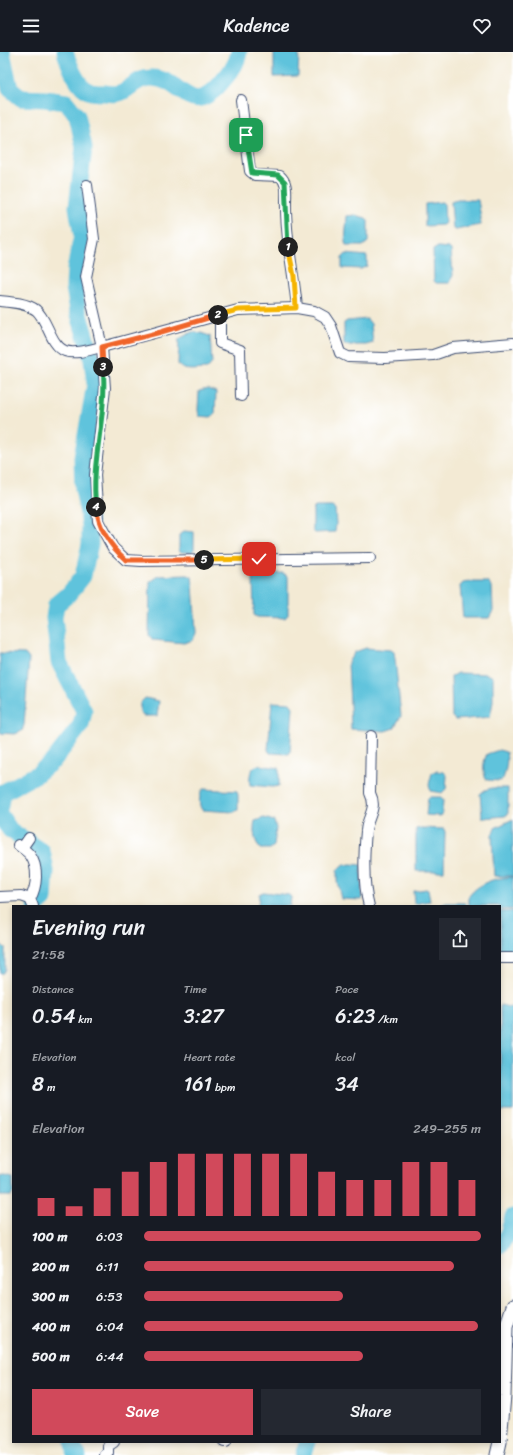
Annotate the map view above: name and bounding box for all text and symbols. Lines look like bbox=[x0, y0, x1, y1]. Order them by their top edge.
text: Kadence bbox=[223, 10, 290, 42]
icon: menu bbox=[20, 15, 42, 37]
icon: heart bbox=[471, 15, 493, 37]
pin bbox=[229, 118, 263, 152]
icon: arrive bbox=[235, 124, 257, 146]
pin: 1 bbox=[278, 237, 298, 257]
text: 1 bbox=[286, 237, 290, 256]
pin: 2 bbox=[208, 305, 228, 325]
text: 2 bbox=[215, 305, 221, 324]
pin: 3 bbox=[93, 357, 113, 377]
text: 3 bbox=[100, 357, 106, 376]
pin: 4 bbox=[86, 497, 106, 517]
text: 4 bbox=[93, 497, 99, 516]
pin bbox=[242, 542, 276, 576]
icon: check bbox=[248, 548, 270, 570]
pin: 5 bbox=[194, 550, 214, 570]
text: 5 bbox=[201, 550, 207, 569]
text: Evening run bbox=[32, 908, 145, 947]
button: share bbox=[439, 918, 481, 960]
text: 21:58 bbox=[32, 943, 65, 966]
text: Distance bbox=[32, 980, 74, 999]
text: Time bbox=[184, 980, 207, 999]
text: Pace bbox=[335, 980, 359, 999]
text: 0.54 bbox=[32, 999, 75, 1034]
text: 3:27 bbox=[184, 999, 224, 1034]
text: 6:23 bbox=[335, 999, 375, 1034]
text: km bbox=[75, 1010, 93, 1029]
text: /km bbox=[375, 1010, 398, 1029]
text: Elevation bbox=[32, 1048, 77, 1067]
text: Heart rate bbox=[184, 1048, 235, 1067]
text: kcal bbox=[335, 1048, 355, 1067]
text: 8 bbox=[32, 1067, 44, 1102]
text: 161 bbox=[184, 1067, 212, 1102]
text: 34 bbox=[335, 1067, 359, 1102]
text: m bbox=[44, 1078, 55, 1097]
text: bpm bbox=[212, 1078, 235, 1097]
text: Elevation bbox=[32, 1117, 85, 1140]
text: 249–255 m bbox=[413, 1117, 481, 1140]
text: 100 m bbox=[32, 1225, 67, 1248]
text: 6:03 bbox=[96, 1225, 123, 1248]
text: 200 m bbox=[32, 1255, 69, 1278]
text: 6:11 bbox=[96, 1255, 118, 1278]
text: 300 m bbox=[32, 1285, 69, 1308]
text: 6:53 bbox=[96, 1285, 122, 1308]
text: 400 m bbox=[32, 1315, 70, 1338]
text: 6:04 bbox=[96, 1315, 124, 1338]
text: 500 m bbox=[32, 1345, 70, 1368]
text: 6:44 bbox=[96, 1345, 124, 1368]
button: Save bbox=[32, 1389, 253, 1435]
button: Share bbox=[261, 1389, 481, 1435]

